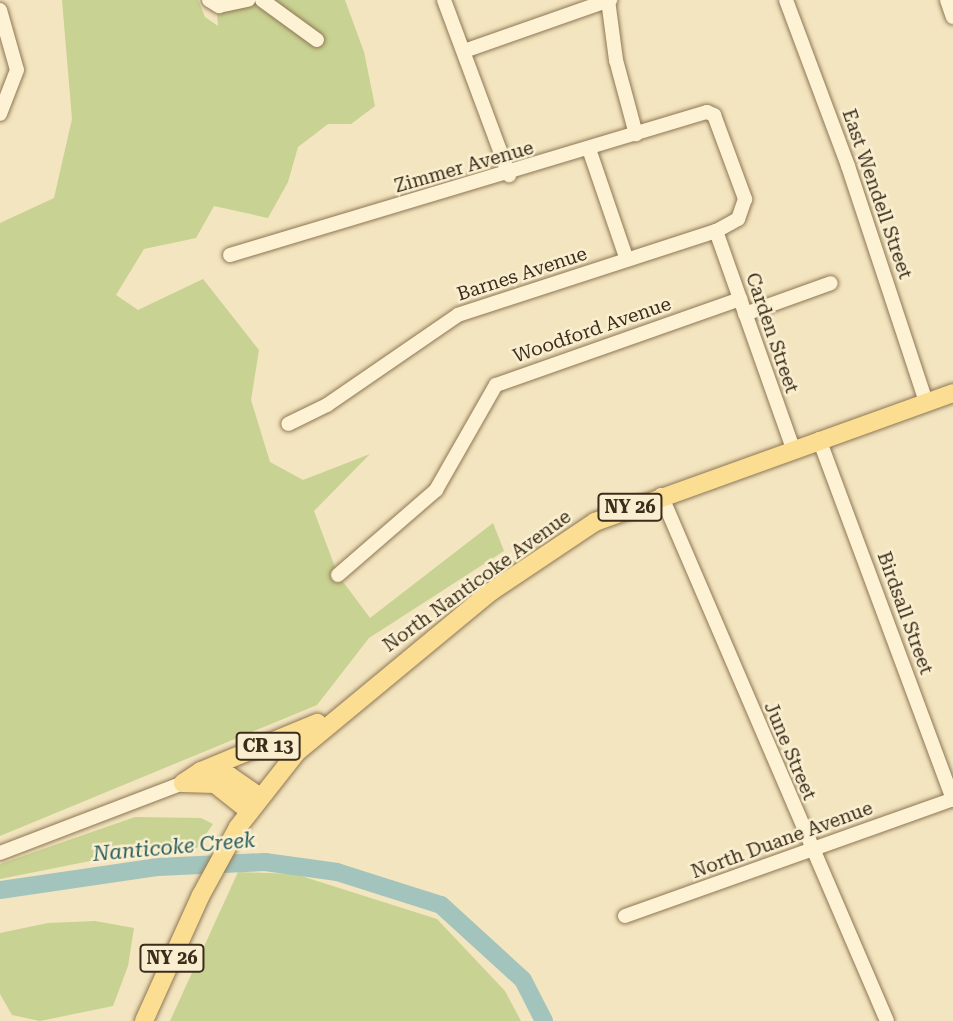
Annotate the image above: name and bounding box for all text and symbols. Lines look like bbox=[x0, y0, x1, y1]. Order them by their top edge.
street label: East Wendell Street bbox=[837, 106, 917, 282]
street label: Zimmer Avenue bbox=[392, 136, 536, 198]
street label: Barnes Avenue bbox=[454, 242, 590, 306]
street label: Carden Street bbox=[741, 270, 803, 396]
street label: Woodford Avenue bbox=[510, 292, 674, 368]
road number: NY 26 bbox=[597, 492, 663, 522]
street label: North Nanticoke Avenue bbox=[379, 505, 575, 657]
street label: Birdsall Street bbox=[872, 549, 938, 677]
street label: June Street bbox=[759, 699, 821, 803]
road number: CR 13 bbox=[235, 732, 301, 760]
street label: North Duane Avenue bbox=[688, 797, 876, 883]
water label: Nanticoke Creek bbox=[92, 827, 256, 867]
road number: NY 26 bbox=[139, 944, 205, 973]

